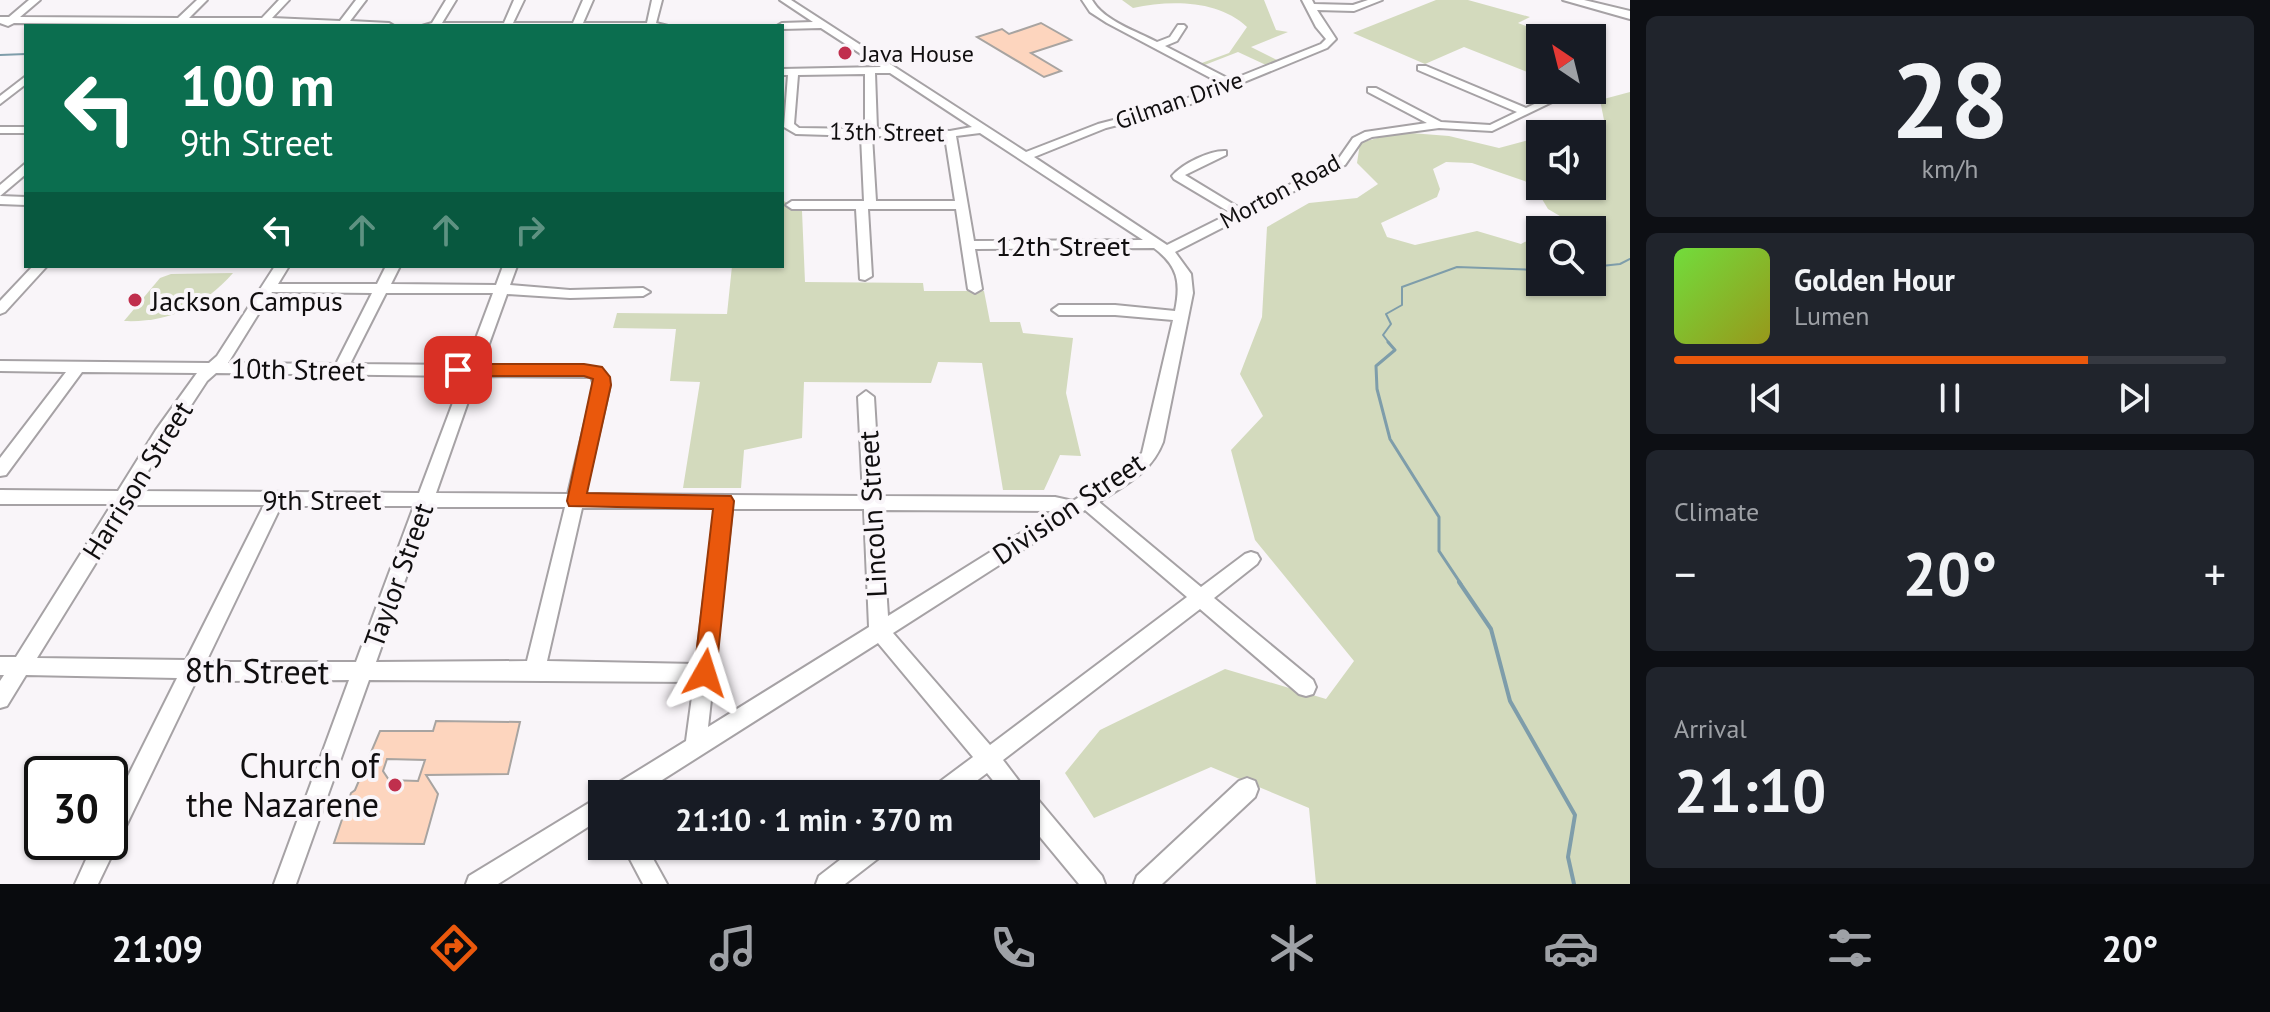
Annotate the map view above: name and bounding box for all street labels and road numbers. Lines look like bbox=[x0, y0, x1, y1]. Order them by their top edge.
street label: Gilman Drive bbox=[1111, 64, 1247, 136]
street label: 13th Street bbox=[829, 115, 945, 149]
street label: Morton Road bbox=[1215, 146, 1345, 236]
street label: 12th Street bbox=[996, 227, 1131, 264]
street label: 10th Street bbox=[231, 349, 366, 389]
street label: Harrison Street bbox=[74, 393, 201, 566]
street label: Lincoln Street bbox=[849, 429, 895, 598]
street label: Division Street bbox=[985, 443, 1151, 572]
street label: 9th Street bbox=[262, 481, 382, 518]
street label: Taylor Street bbox=[355, 497, 441, 652]
street label: 8th Street bbox=[184, 647, 330, 693]

